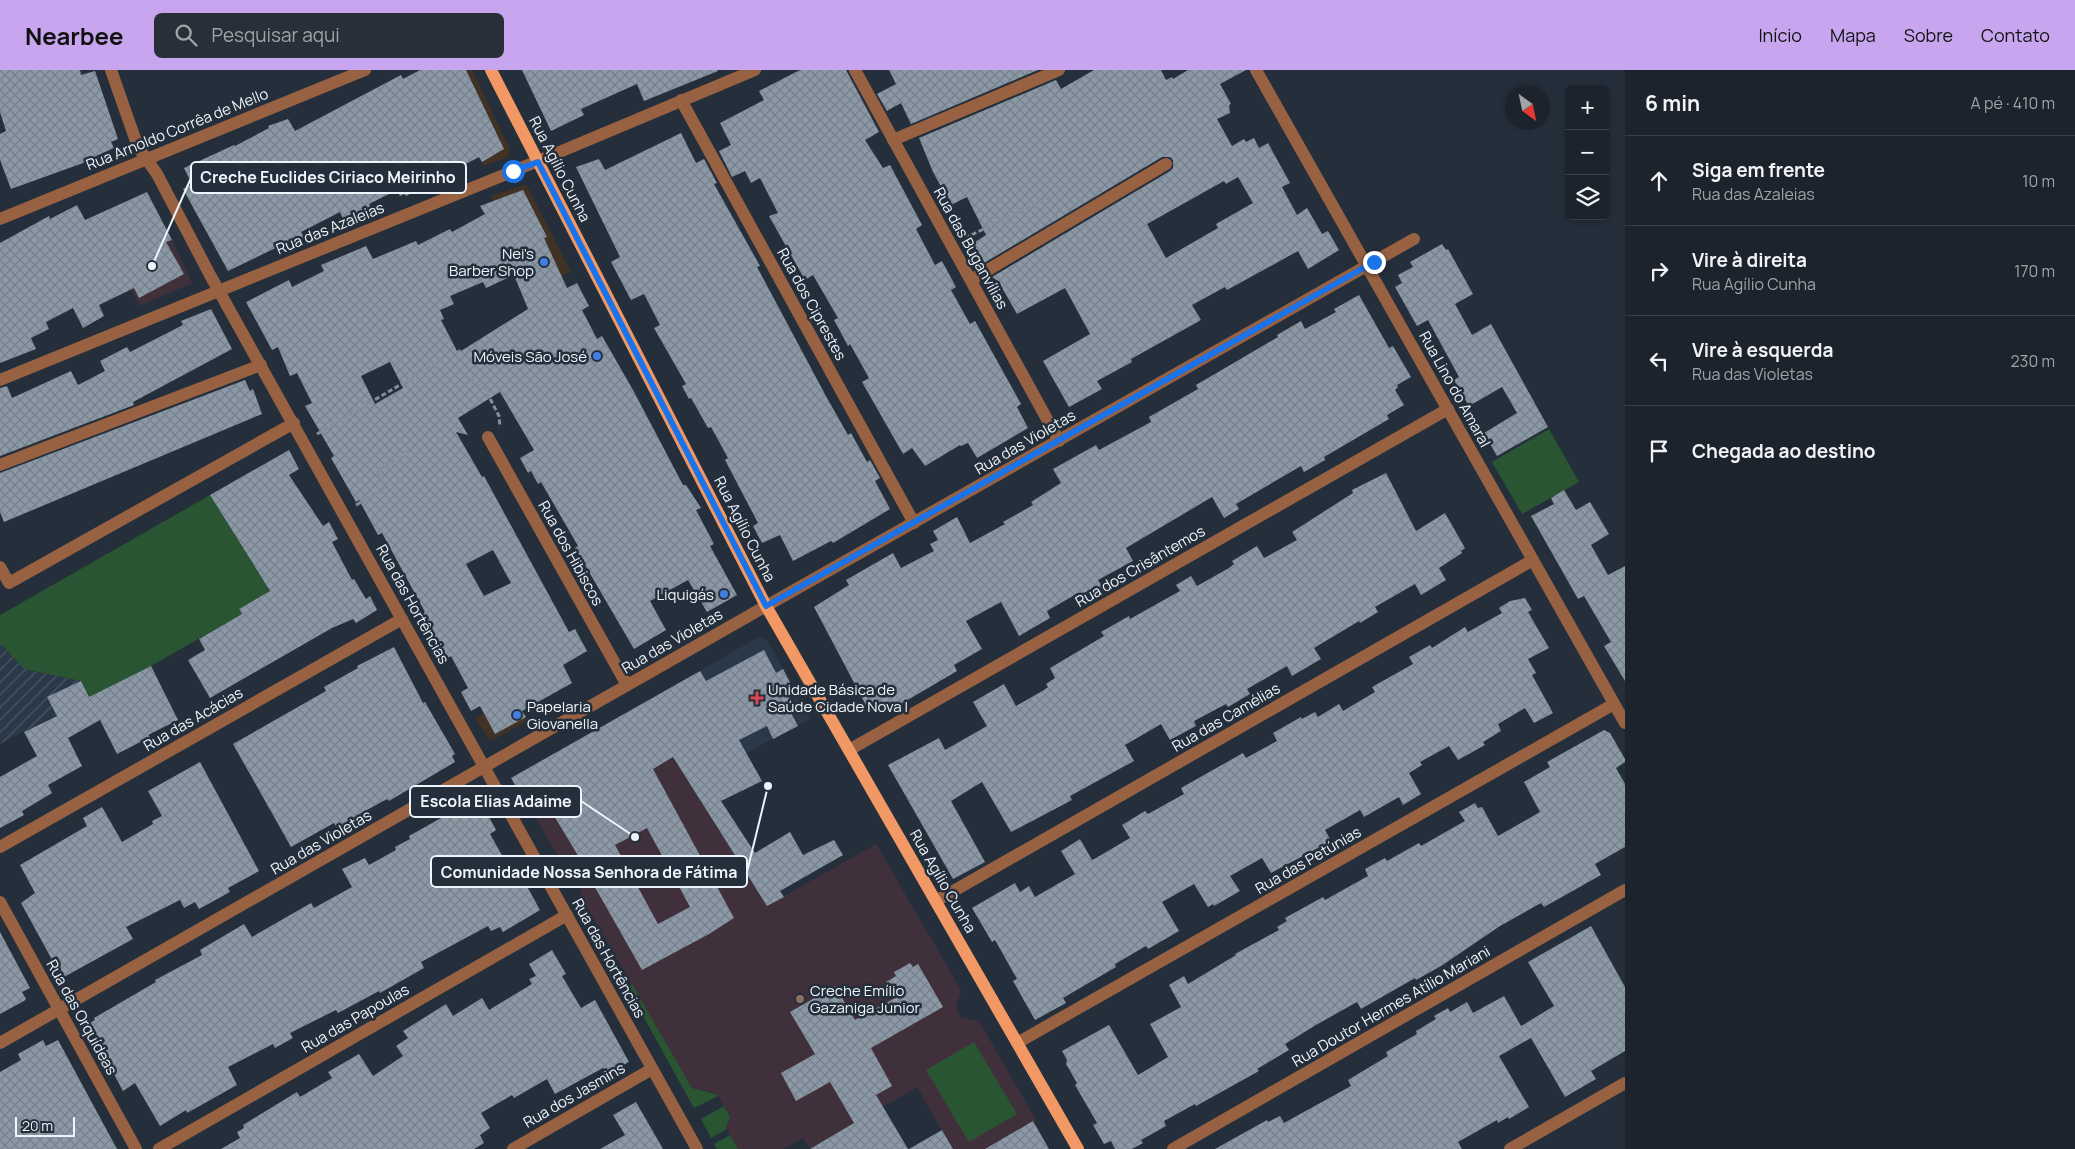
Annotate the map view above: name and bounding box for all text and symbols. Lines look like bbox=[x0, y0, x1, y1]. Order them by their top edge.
search box bbox=[154, 13, 504, 58]
text: Nearbee bbox=[25, 19, 124, 52]
icon: search bbox=[172, 21, 200, 49]
text: Pesquisar aqui bbox=[212, 22, 340, 48]
text: Início bbox=[1758, 23, 1802, 47]
text: Mapa bbox=[1830, 23, 1876, 47]
text: Sobre bbox=[1904, 23, 1953, 47]
text: Contato bbox=[1981, 23, 2050, 47]
street label: Rua Arnoldo Corrêa de Mello bbox=[83, 83, 271, 175]
north arrow bbox=[1505, 85, 1550, 130]
map controls bbox=[1565, 85, 1610, 220]
button: + bbox=[1565, 85, 1610, 130]
text: 6 min bbox=[1645, 89, 1700, 117]
text: A pé · 410 m bbox=[1971, 92, 2055, 114]
street label: Rua Agílio Cunha bbox=[524, 112, 596, 226]
button: − bbox=[1565, 130, 1610, 175]
text: Siga em frente bbox=[1692, 157, 1825, 183]
route start bbox=[502, 160, 525, 183]
callout: Creche Euclides Ciriaco Meirinho bbox=[191, 162, 466, 193]
text: Creche Euclides Ciriaco Meirinho bbox=[200, 166, 456, 188]
icon: ahead bbox=[1645, 167, 1673, 195]
text: 10 m bbox=[2022, 170, 2055, 192]
button: layers bbox=[1565, 175, 1610, 220]
street label: Rua das Buganvílias bbox=[929, 183, 1013, 313]
text: Rua das Azaleias bbox=[1692, 183, 1815, 205]
street label: Rua das Azaleias bbox=[273, 197, 387, 259]
place label: Nei's Barber Shop bbox=[449, 243, 534, 281]
street label: Rua dos Ciprestes bbox=[772, 244, 852, 364]
text: Vire à direita bbox=[1692, 247, 1807, 273]
route end bbox=[1363, 251, 1386, 274]
marker: Nei's Barber Shop bbox=[538, 256, 550, 268]
icon: right bbox=[1645, 257, 1673, 285]
text: 170 m bbox=[2014, 260, 2055, 282]
text: Rua Agílio Cunha bbox=[1692, 273, 1816, 295]
street label: Rua Lino do Amaral bbox=[1414, 327, 1496, 451]
text: Vire à esquerda bbox=[1692, 337, 1833, 363]
place label: Móveis São José bbox=[474, 346, 587, 367]
icon: left bbox=[1645, 347, 1673, 375]
marker: Móveis São José bbox=[591, 350, 603, 362]
text: 230 m bbox=[2011, 350, 2055, 372]
text: Rua das Violetas bbox=[1692, 363, 1813, 385]
street label: Rua das Violetas bbox=[971, 404, 1079, 479]
icon: arrive bbox=[1645, 437, 1673, 465]
text: Chegada ao destino bbox=[1692, 438, 1875, 464]
street label: Rua Agílio Cunha bbox=[709, 472, 781, 586]
street label: Rua dos Hibiscos bbox=[533, 497, 609, 609]
street label: Rua dos Crisântemos bbox=[1071, 520, 1209, 612]
street label: Rua das Hortências bbox=[371, 541, 455, 668]
place label: Liquigás bbox=[656, 584, 714, 605]
marker: Liquigás bbox=[718, 588, 730, 600]
street label: Rua das Violetas bbox=[618, 603, 726, 678]
street label: Rua das Camélias bbox=[1168, 677, 1284, 756]
place label: Unidade Básica de Saúde Cidade Nova I bbox=[768, 679, 908, 717]
street label: Rua das Acácias bbox=[139, 682, 247, 756]
marker: Unidade Básica de Saúde Cidade Nova I bbox=[750, 691, 764, 705]
place label: Papelaria Giovanella bbox=[527, 696, 598, 734]
marker: Papelaria Giovanella bbox=[511, 709, 523, 721]
callout: Escola Elias Adaime bbox=[410, 786, 581, 817]
text: Escola Elias Adaime bbox=[420, 790, 572, 812]
street label: Rua das Violetas bbox=[267, 804, 375, 879]
street label: Rua das Petúnias bbox=[1251, 821, 1365, 899]
street label: Rua Agílio Cunha bbox=[905, 825, 981, 937]
callout: Comunidade Nossa Senhora de Fátima bbox=[431, 856, 747, 887]
text: Comunidade Nossa Senhora de Fátima bbox=[441, 861, 737, 883]
street label: Rua das Hortências bbox=[567, 895, 651, 1022]
street label: Rua Doutor Hermes Atílio Mariani bbox=[1288, 941, 1494, 1071]
street label: Rua das Orquídeas bbox=[42, 955, 123, 1079]
street label: Rua das Papoulas bbox=[297, 979, 413, 1057]
place label: Creche Emílio Gazaniga Junior bbox=[810, 980, 921, 1018]
marker: Creche Emílio Gazaniga Junior bbox=[794, 993, 806, 1005]
street label: Rua dos Jasmins bbox=[519, 1057, 629, 1133]
scale bar bbox=[15, 1114, 75, 1137]
text: 20 m bbox=[22, 1116, 53, 1135]

